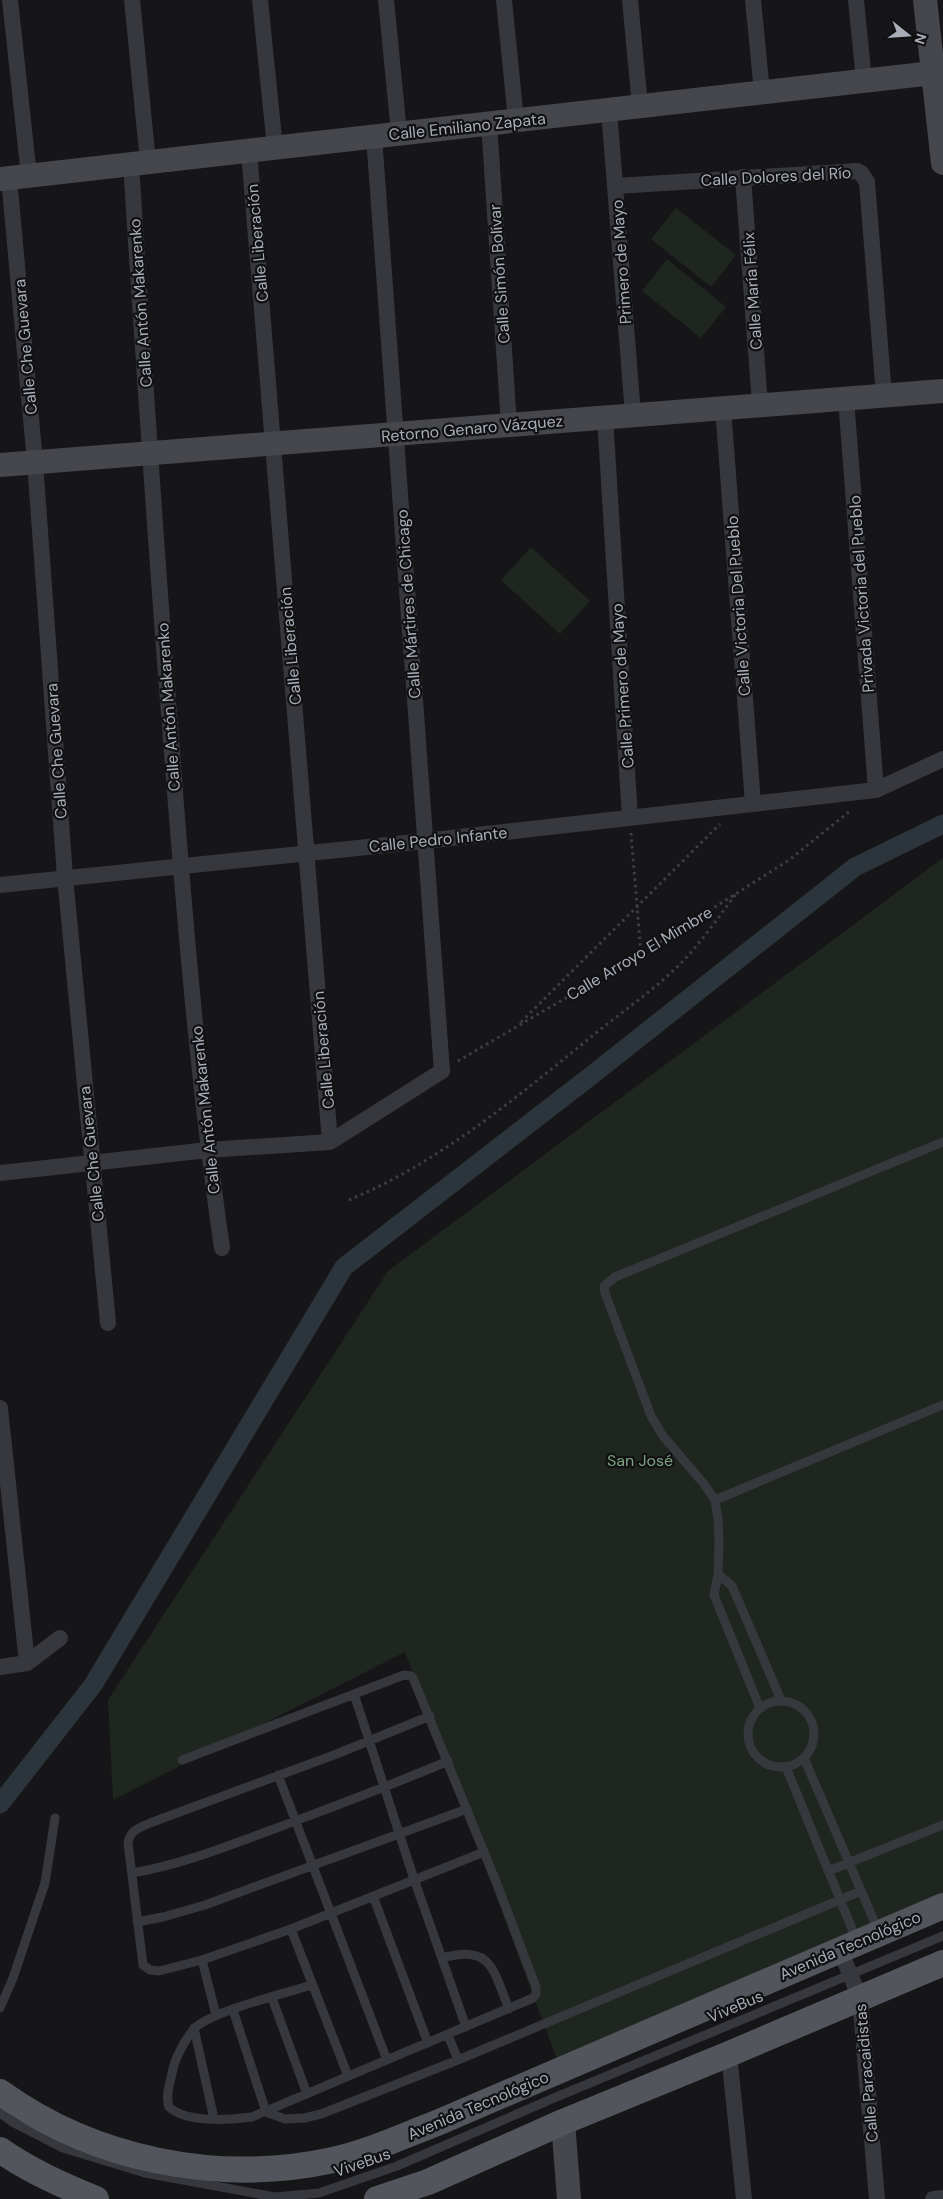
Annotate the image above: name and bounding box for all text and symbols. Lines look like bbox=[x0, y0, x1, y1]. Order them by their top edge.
north arrow bbox=[883, 10, 933, 60]
text: N bbox=[910, 31, 931, 46]
street label: Calle Emiliano Zapata bbox=[388, 108, 547, 145]
street label: Calle Dolores del Río bbox=[700, 162, 852, 191]
street label: Calle Liberación bbox=[242, 183, 273, 303]
street label: Primero de Mayo bbox=[607, 199, 636, 325]
street label: Calle Simón Bolívar bbox=[484, 203, 515, 344]
street label: Calle Antón Makarenko bbox=[124, 218, 157, 388]
street label: Calle María Félix bbox=[738, 231, 767, 351]
street label: Calle Che Guevara bbox=[9, 278, 42, 416]
street label: Retorno Genaro Vázquez bbox=[380, 410, 564, 447]
street label: Privada Victoria del Pueblo bbox=[844, 494, 879, 693]
street label: Calle Mártires de Chicago bbox=[391, 509, 426, 699]
street label: Calle Victoria Del Pueblo bbox=[722, 515, 755, 697]
street label: Calle Liberación bbox=[275, 586, 306, 706]
street label: Calle Primero de Mayo bbox=[606, 603, 639, 769]
street label: Calle Antón Makarenko bbox=[152, 622, 185, 792]
street label: Calle Che Guevara bbox=[41, 682, 72, 820]
street label: Calle Pedro Infante bbox=[368, 822, 508, 857]
street label: Calle Arroyo El Mimbre bbox=[562, 901, 716, 1005]
street label: Calle Liberación bbox=[308, 990, 339, 1110]
street label: Calle Antón Makarenko bbox=[186, 1025, 225, 1195]
street label: Calle Che Guevara bbox=[74, 1085, 109, 1223]
park label: San José bbox=[607, 1450, 673, 1471]
street label: Avenida Tecnológico bbox=[776, 1906, 924, 1985]
street label: ViveBus bbox=[704, 1985, 766, 2028]
street label: Calle Paracaidistas bbox=[850, 2003, 883, 2143]
street label: Avenida Tecnológico bbox=[404, 2066, 552, 2145]
street label: ViveBus bbox=[331, 2143, 393, 2182]

